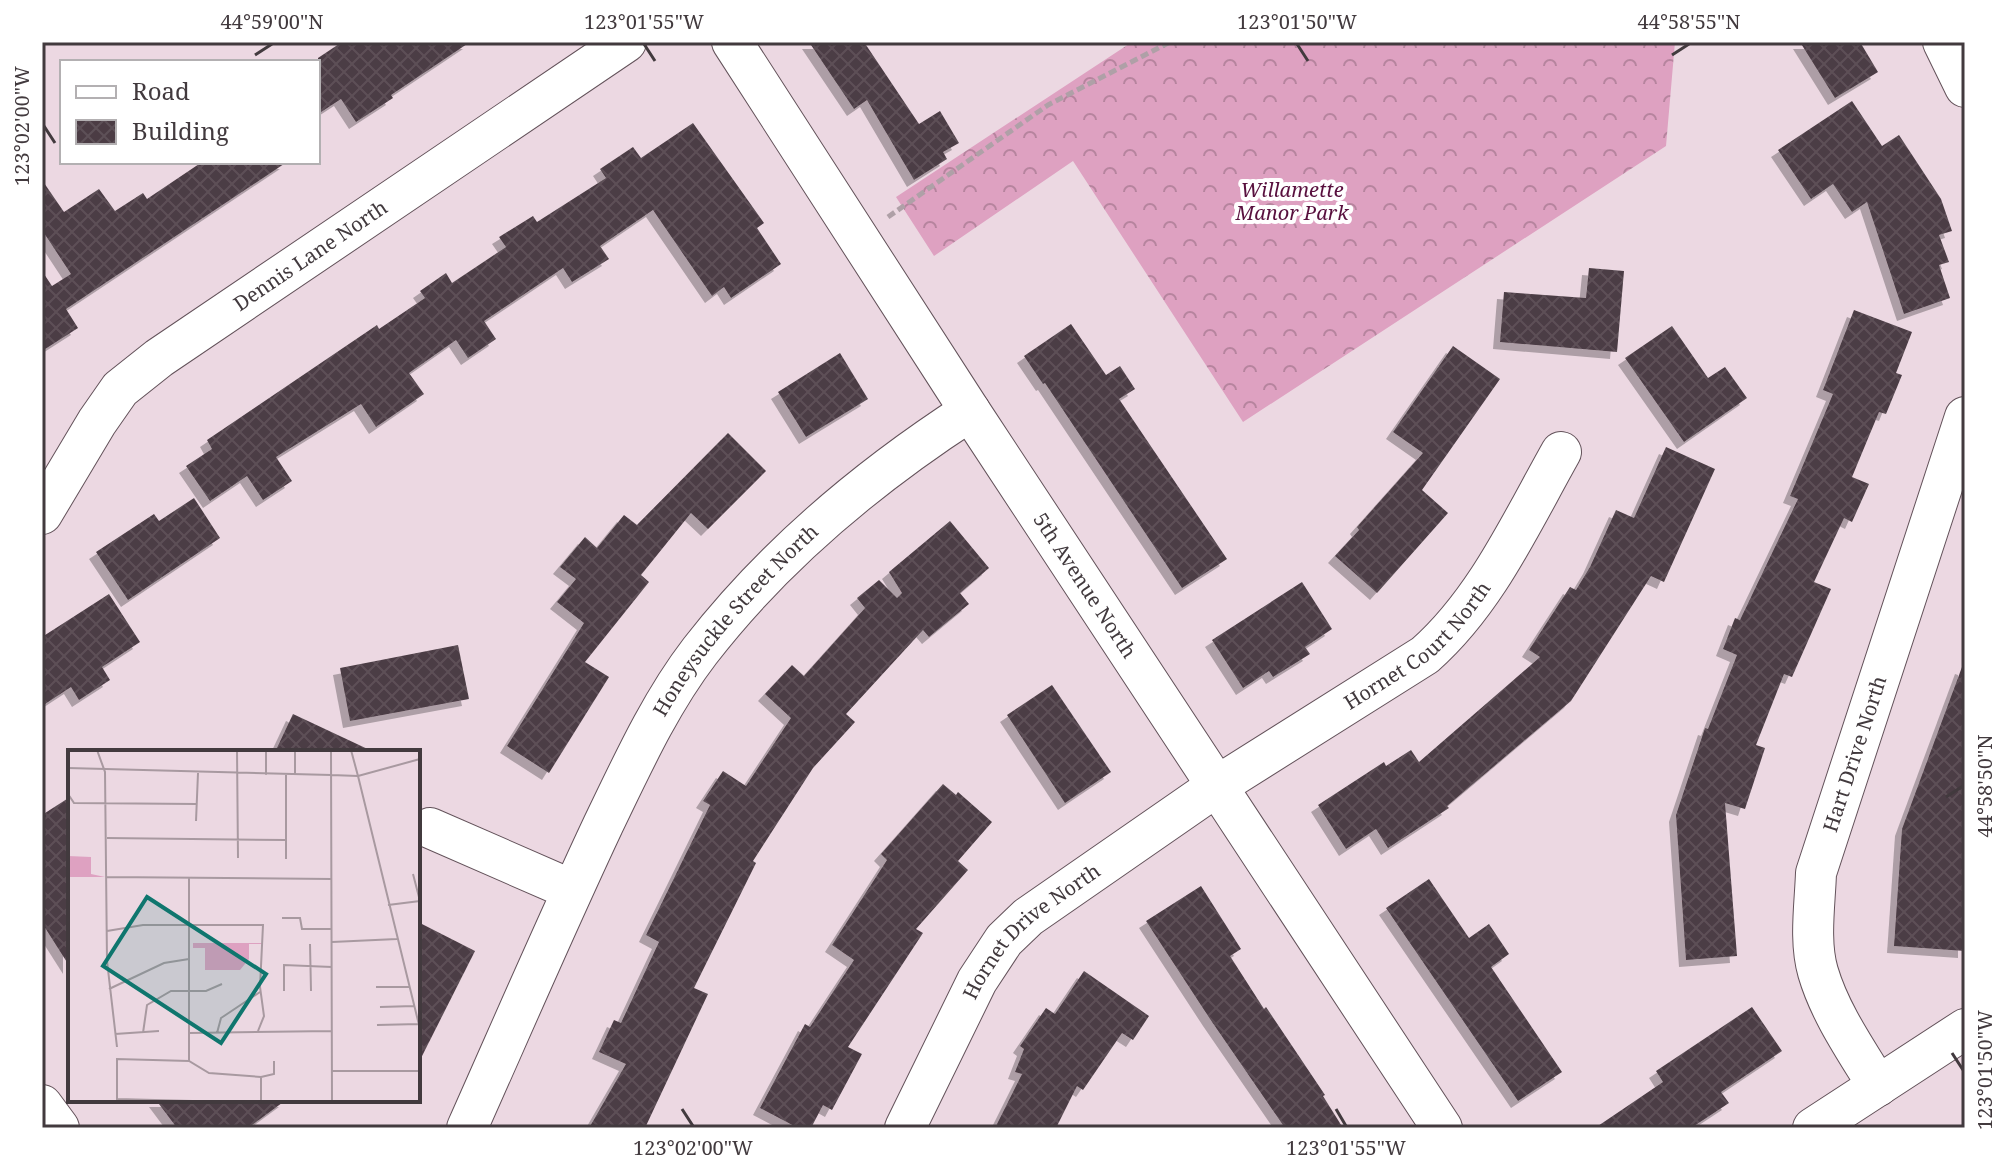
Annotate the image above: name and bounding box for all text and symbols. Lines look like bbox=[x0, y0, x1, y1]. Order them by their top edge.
text: 44°59'00"N bbox=[221, 8, 323, 35]
text: 123°01'55"W bbox=[584, 8, 704, 35]
text: 123°01'50"W bbox=[1237, 8, 1357, 35]
text: 44°58'55"N bbox=[1638, 8, 1740, 35]
legend bbox=[60, 60, 320, 164]
text: 123°02'00"W bbox=[8, 66, 35, 186]
text: Road bbox=[132, 74, 190, 107]
text: Building bbox=[132, 114, 229, 147]
park label: Willamette Manor Park bbox=[1234, 176, 1349, 226]
street label: Dennis Lane North bbox=[228, 193, 393, 317]
street label: 5th Avenue North bbox=[1028, 507, 1143, 663]
street label: Honeysuckle Street North bbox=[646, 517, 824, 721]
street label: Hornet Court North bbox=[1339, 576, 1496, 716]
street label: Hart Drive North bbox=[1816, 672, 1893, 835]
text: 44°58'50"N bbox=[1971, 735, 1998, 837]
inset map bbox=[68, 750, 420, 1102]
street label: Hornet Drive North bbox=[956, 857, 1106, 1004]
text: 123°01'50"W bbox=[1971, 1010, 1998, 1130]
text: 123°02'00"W bbox=[633, 1134, 753, 1161]
text: 123°01'55"W bbox=[1286, 1134, 1406, 1161]

